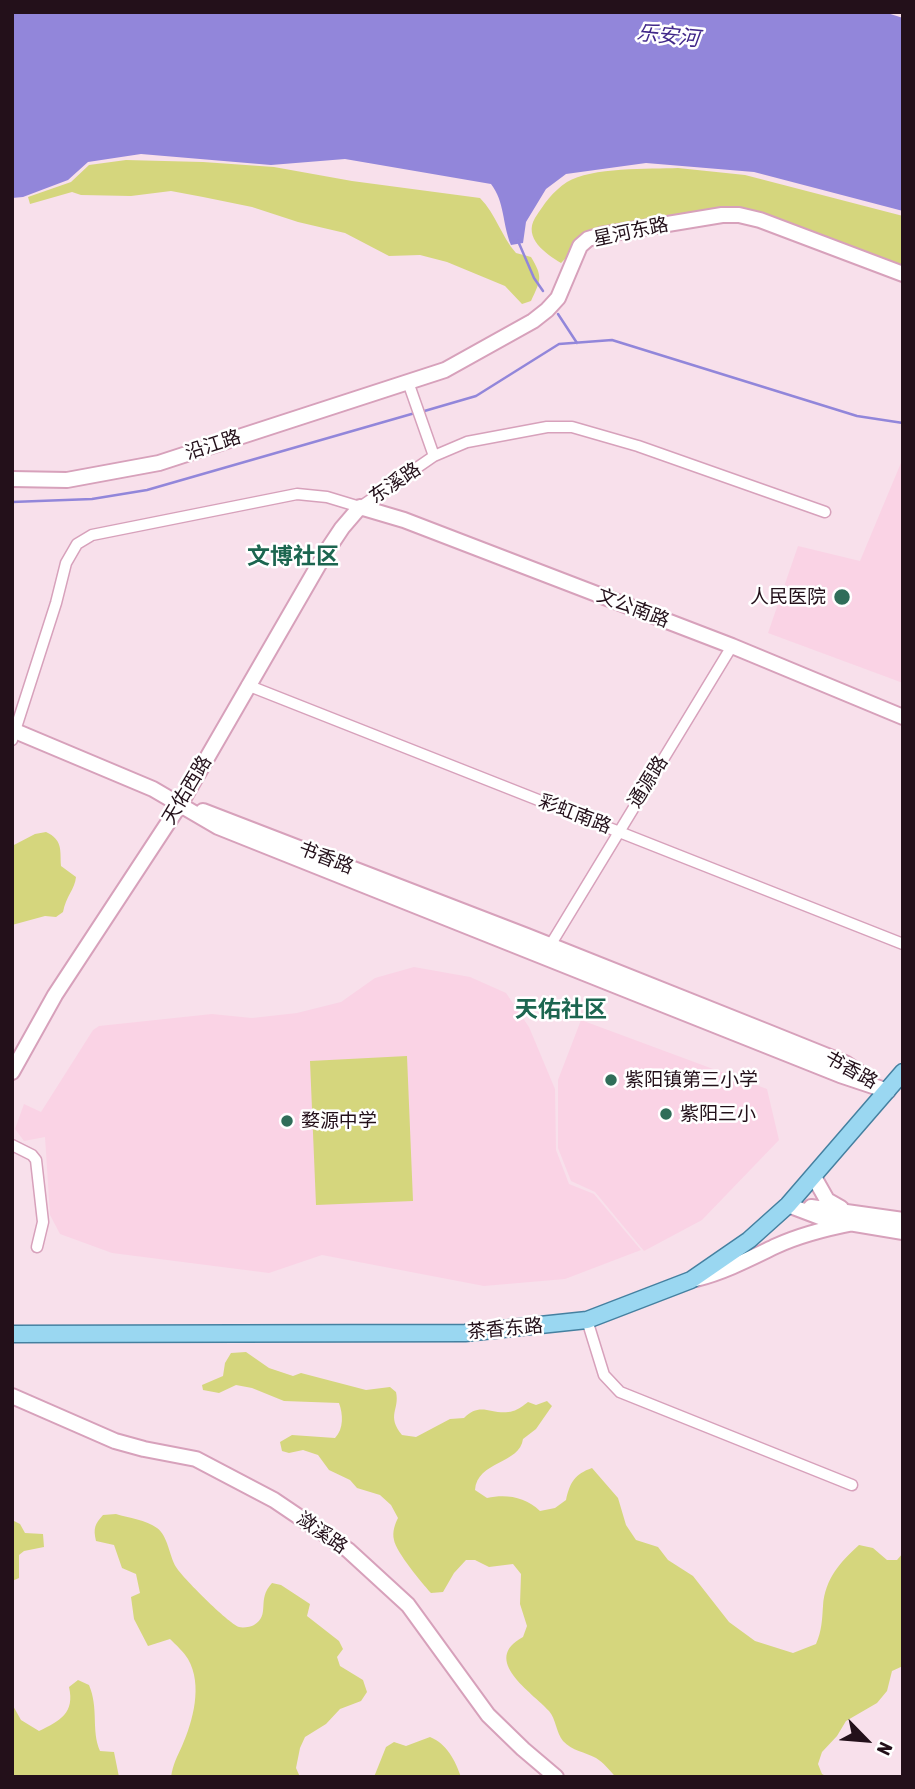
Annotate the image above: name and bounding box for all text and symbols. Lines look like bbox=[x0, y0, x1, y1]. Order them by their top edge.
water label: 乐安河 bbox=[635, 20, 701, 52]
street label: 星河东路 bbox=[591, 213, 671, 251]
street label: 沿江路 bbox=[182, 425, 244, 465]
street label: 东溪路 bbox=[365, 458, 425, 508]
district label: 文博社区 bbox=[247, 543, 339, 571]
street label: 文公南路 bbox=[593, 584, 673, 632]
place label: 人民医院 bbox=[750, 586, 826, 608]
marker: 人民医院 bbox=[832, 587, 852, 607]
street label: 天佑西路 bbox=[158, 752, 216, 828]
street label: 通源路 bbox=[623, 752, 673, 812]
street label: 彩虹南路 bbox=[535, 790, 615, 838]
street label: 书香路 bbox=[295, 837, 357, 879]
district label: 天佑社区 bbox=[515, 996, 607, 1024]
street label: 书香路 bbox=[821, 1046, 881, 1094]
place label: 紫阳镇第三小学 bbox=[625, 1069, 758, 1091]
marker: 紫阳镇第三小学 bbox=[603, 1072, 619, 1088]
place label: 紫阳三小 bbox=[680, 1103, 756, 1125]
marker: 紫阳三小 bbox=[658, 1106, 674, 1122]
place label: 婺源中学 bbox=[301, 1110, 377, 1132]
marker: 婺源中学 bbox=[279, 1113, 295, 1129]
street label: 茶香东路 bbox=[466, 1314, 544, 1344]
street label: 潋溪路 bbox=[292, 1507, 352, 1559]
north arrow bbox=[831, 1705, 901, 1775]
text: N bbox=[873, 1739, 897, 1759]

